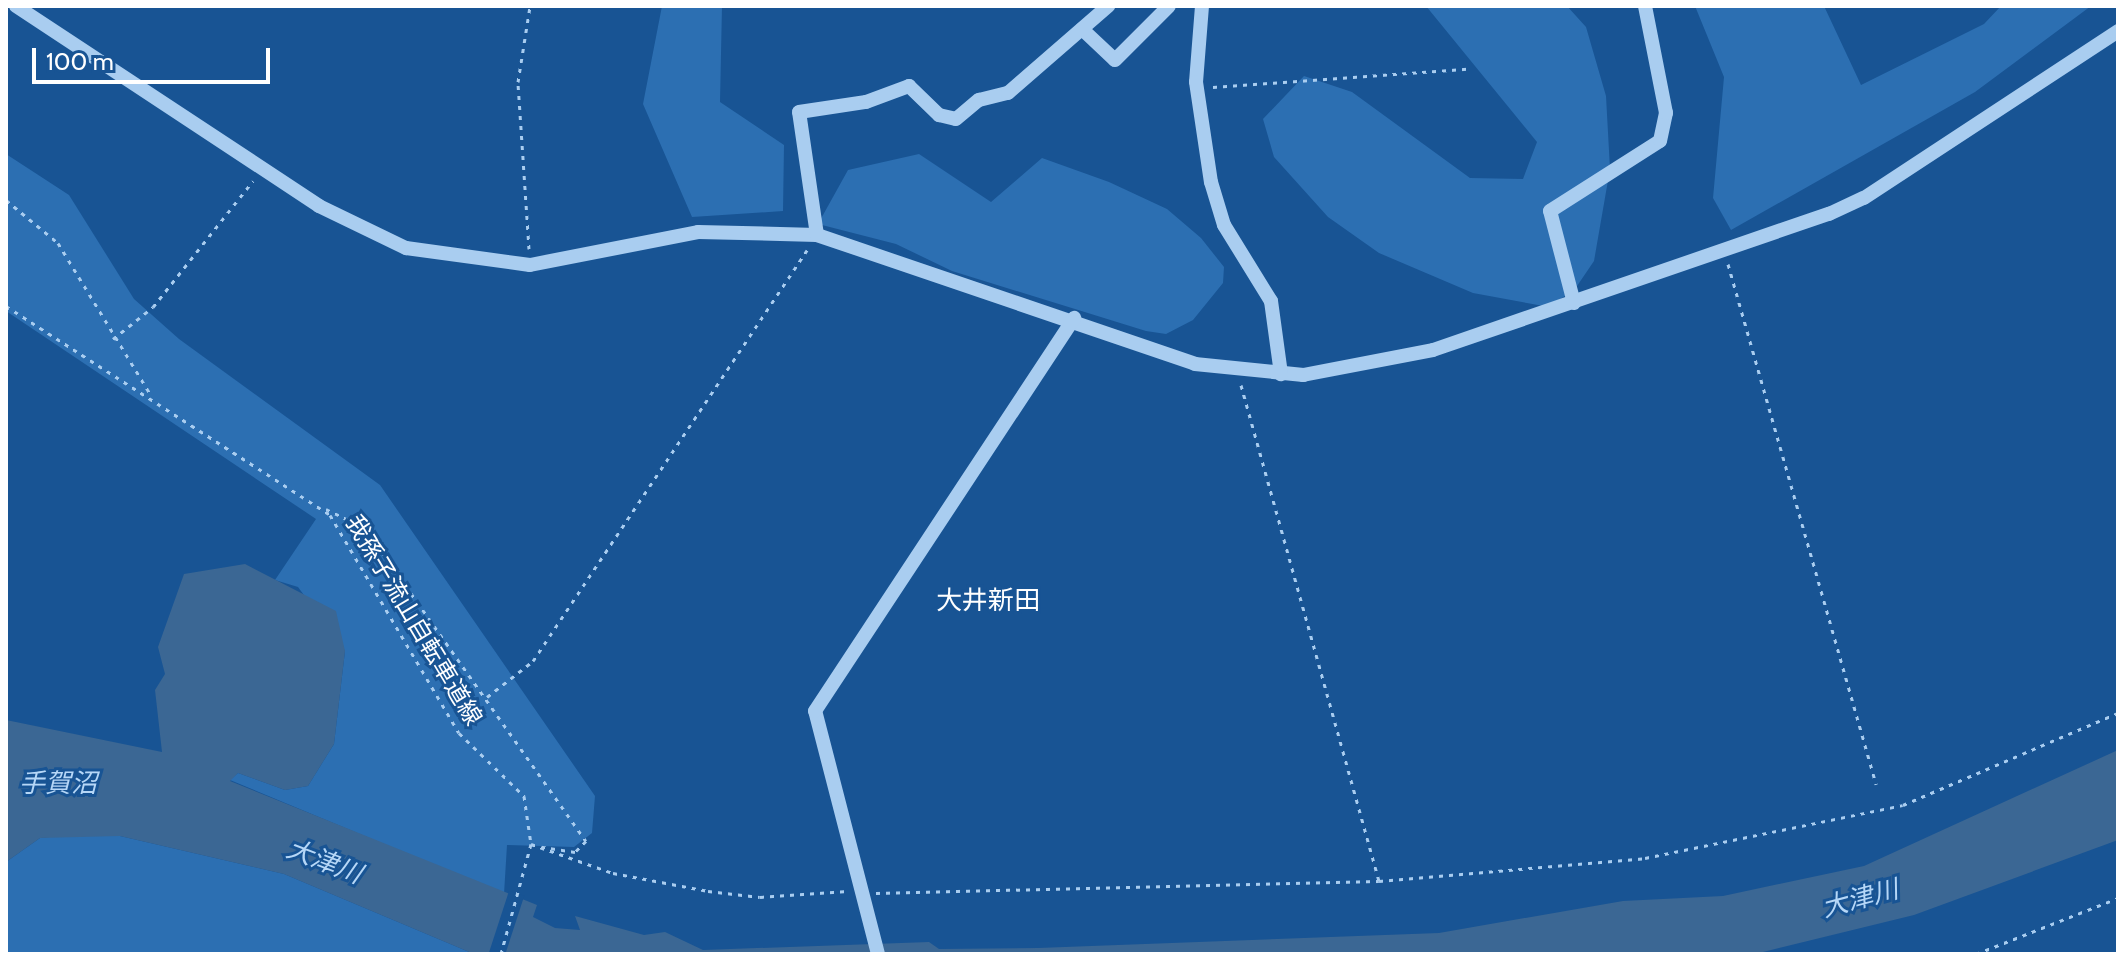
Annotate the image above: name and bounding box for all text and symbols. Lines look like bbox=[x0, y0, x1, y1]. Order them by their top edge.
scale bar bbox=[36, 32, 274, 82]
text: 100 m bbox=[46, 47, 114, 76]
street label: 我孫子流山自転車道線 bbox=[340, 510, 488, 730]
district label: 大井新田 bbox=[936, 585, 1040, 617]
water label: 手賀沼 bbox=[19, 768, 97, 800]
water label: 大津川 bbox=[282, 833, 366, 891]
water label: 大津川 bbox=[1818, 874, 1902, 924]

